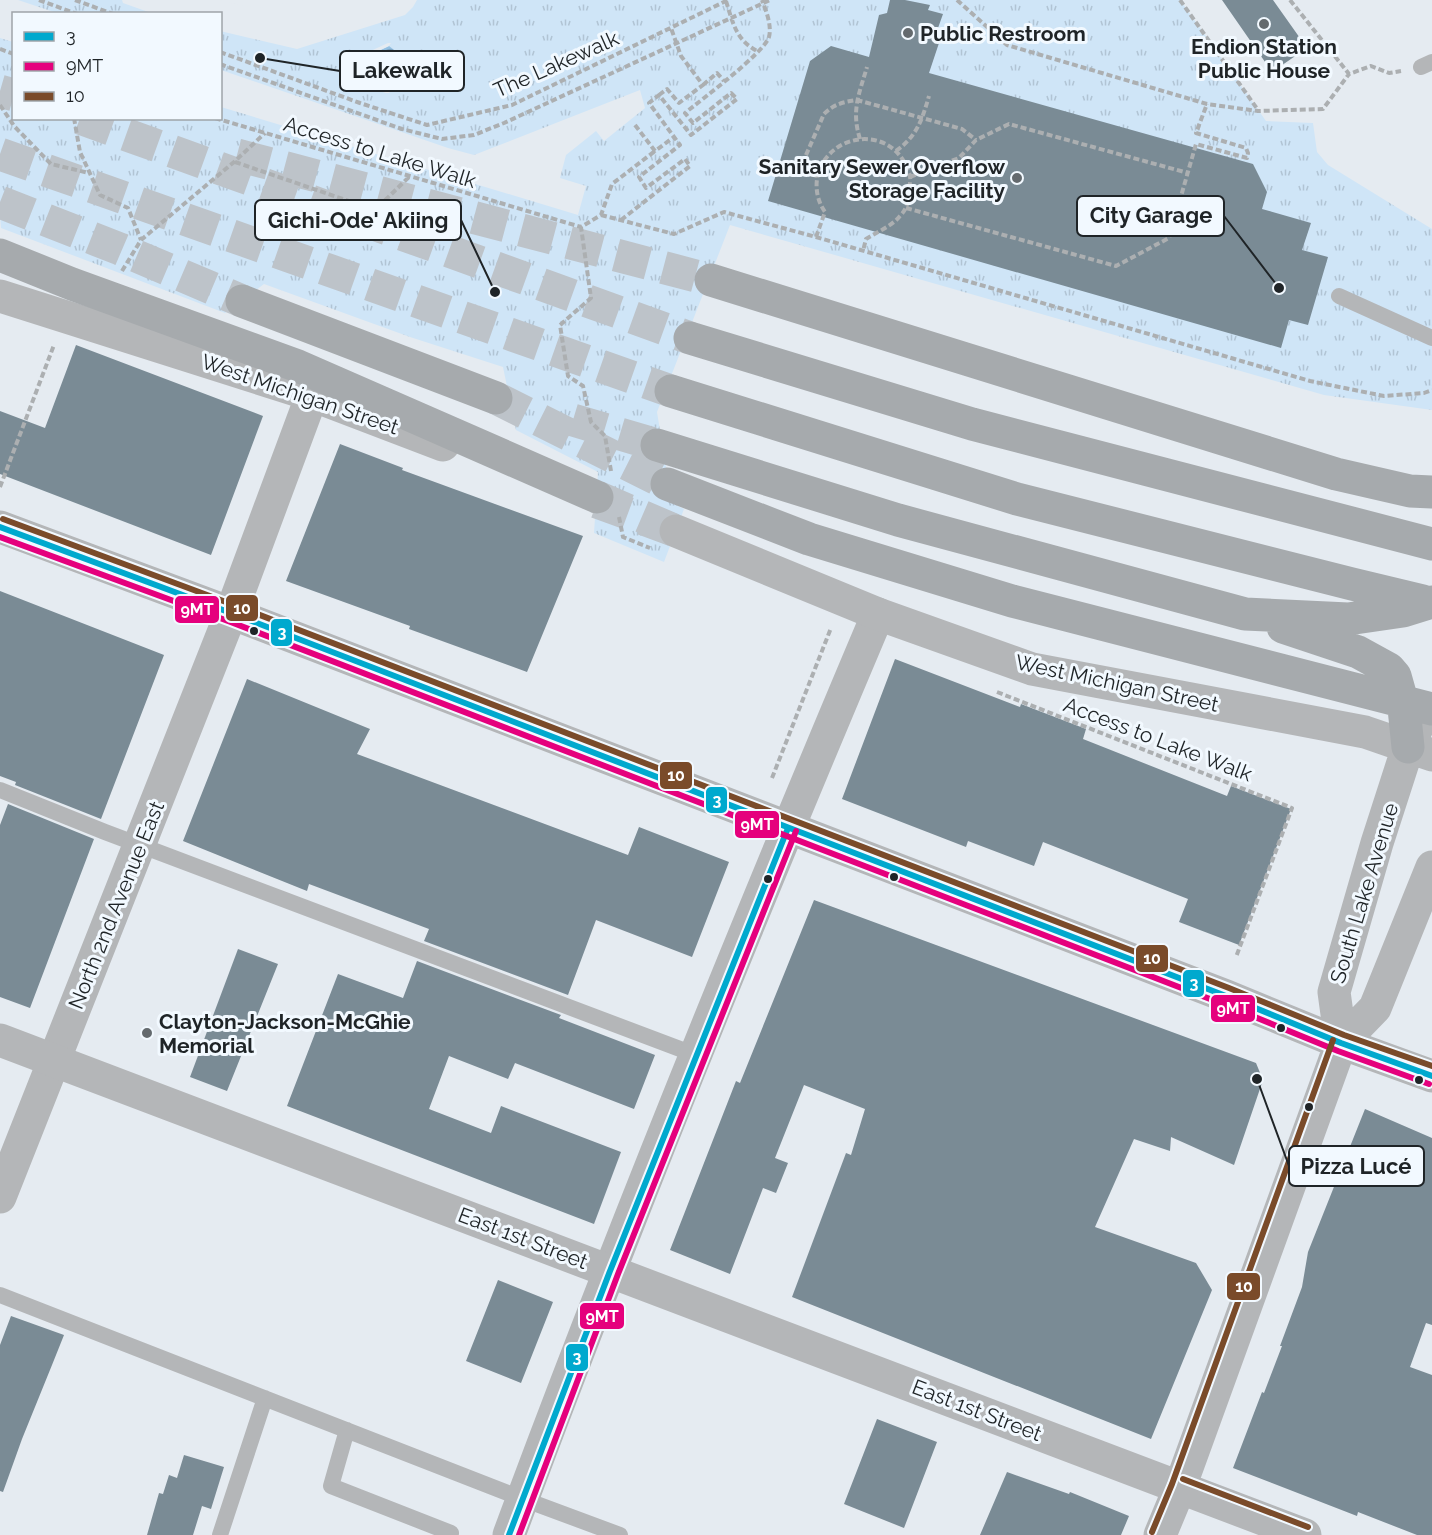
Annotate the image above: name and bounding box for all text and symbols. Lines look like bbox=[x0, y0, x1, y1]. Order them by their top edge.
legend bbox=[12, 12, 222, 120]
marker: Endion Station Public House bbox=[1257, 17, 1271, 31]
place label: Public Restroom bbox=[920, 21, 1086, 46]
text: 3 bbox=[66, 25, 76, 46]
street label: The Lakewalk bbox=[490, 25, 622, 103]
marker: Public Restroom bbox=[901, 26, 915, 40]
place label: Endion Station Public House bbox=[1191, 34, 1337, 83]
callout: Lakewalk bbox=[340, 51, 464, 91]
text: 9MT bbox=[66, 55, 103, 76]
text: Lakewalk bbox=[352, 57, 453, 83]
text: 10 bbox=[66, 85, 85, 106]
street label: Access to Lake Walk bbox=[281, 111, 479, 193]
place label: Sanitary Sewer Overflow Storage Facility bbox=[759, 154, 1005, 203]
marker: Sanitary Sewer Overflow Storage Facility bbox=[1010, 171, 1024, 185]
callout: City Garage bbox=[1077, 196, 1224, 236]
callout: Gichi-Ode' Akiing bbox=[255, 200, 461, 240]
text: City Garage bbox=[1090, 202, 1212, 228]
text: Gichi-Ode' Akiing bbox=[268, 207, 448, 233]
street label: West Michigan Street bbox=[198, 348, 402, 440]
line badge: 10 bbox=[225, 594, 259, 622]
line badge: 9MT bbox=[174, 595, 220, 624]
text: 10 bbox=[233, 599, 251, 618]
text: 9MT bbox=[180, 600, 214, 619]
line badge: 3 bbox=[270, 618, 293, 647]
text: 3 bbox=[278, 623, 287, 642]
unlabelled marker bbox=[248, 625, 260, 637]
street label: West Michigan Street bbox=[1013, 649, 1221, 717]
street label: Access to Lake Walk bbox=[1060, 692, 1256, 786]
line badge: 10 bbox=[659, 761, 693, 790]
text: 10 bbox=[667, 766, 685, 785]
line badge: 3 bbox=[705, 786, 728, 814]
text: 3 bbox=[713, 791, 722, 810]
street label: North 2nd Avenue East bbox=[63, 797, 169, 1013]
street label: South Lake Avenue bbox=[1325, 800, 1403, 986]
line badge: 9MT bbox=[734, 810, 780, 839]
text: 9MT bbox=[740, 815, 774, 834]
unlabelled marker bbox=[888, 871, 900, 883]
unlabelled marker bbox=[762, 873, 774, 885]
line badge: 10 bbox=[1135, 944, 1169, 973]
text: 10 bbox=[1143, 949, 1161, 968]
line badge: 3 bbox=[1182, 969, 1205, 998]
text: 3 bbox=[1190, 974, 1199, 993]
line badge: 9MT bbox=[1210, 994, 1256, 1023]
text: 9MT bbox=[1216, 999, 1250, 1018]
place label: Clayton-Jackson-McGhie Memorial bbox=[159, 1009, 411, 1058]
unlabelled marker bbox=[1275, 1022, 1287, 1034]
marker: Clayton-Jackson-McGhie Memorial bbox=[140, 1026, 154, 1040]
unlabelled marker bbox=[1413, 1074, 1425, 1086]
unlabelled marker bbox=[1303, 1101, 1315, 1113]
callout: Pizza Lucé bbox=[1289, 1146, 1424, 1186]
text: Pizza Lucé bbox=[1301, 1153, 1411, 1179]
street label: East 1st Street bbox=[455, 1202, 591, 1274]
line badge: 10 bbox=[1226, 1272, 1261, 1301]
text: 10 bbox=[1235, 1277, 1253, 1296]
line badge: 9MT bbox=[579, 1302, 625, 1330]
text: 9MT bbox=[585, 1307, 619, 1326]
line badge: 3 bbox=[565, 1343, 589, 1372]
text: 3 bbox=[573, 1348, 582, 1367]
street label: East 1st Street bbox=[909, 1374, 1045, 1446]

